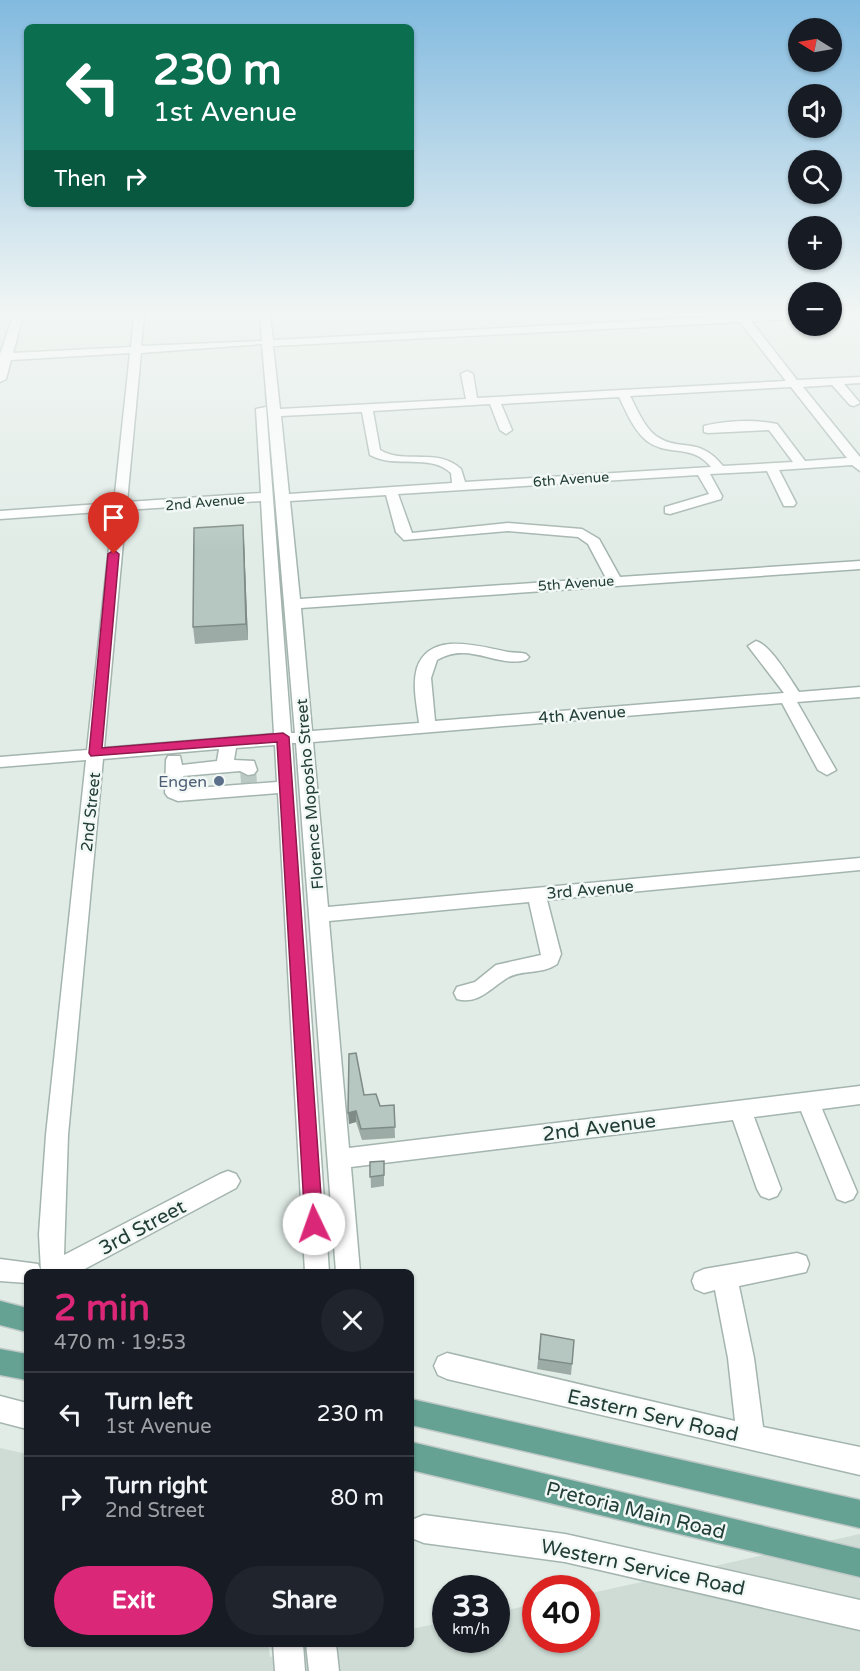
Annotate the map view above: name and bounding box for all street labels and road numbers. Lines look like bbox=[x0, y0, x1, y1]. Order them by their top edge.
street label: 6th Avenue bbox=[532, 468, 610, 491]
street label: 2nd Avenue bbox=[165, 491, 246, 514]
street label: 5th Avenue bbox=[537, 572, 615, 595]
street label: Florence Moposho Street bbox=[292, 698, 328, 890]
street label: 4th Avenue bbox=[538, 702, 626, 728]
street label: 2nd Street bbox=[77, 771, 105, 853]
street label: 3rd Avenue bbox=[546, 876, 635, 904]
street label: 2nd Avenue bbox=[541, 1109, 657, 1147]
street label: 3rd Street bbox=[95, 1195, 190, 1261]
street label: Eastern Serv Road bbox=[565, 1385, 741, 1447]
street label: Pretoria Main Road bbox=[544, 1477, 728, 1545]
street label: Western Service Road bbox=[538, 1535, 747, 1601]

